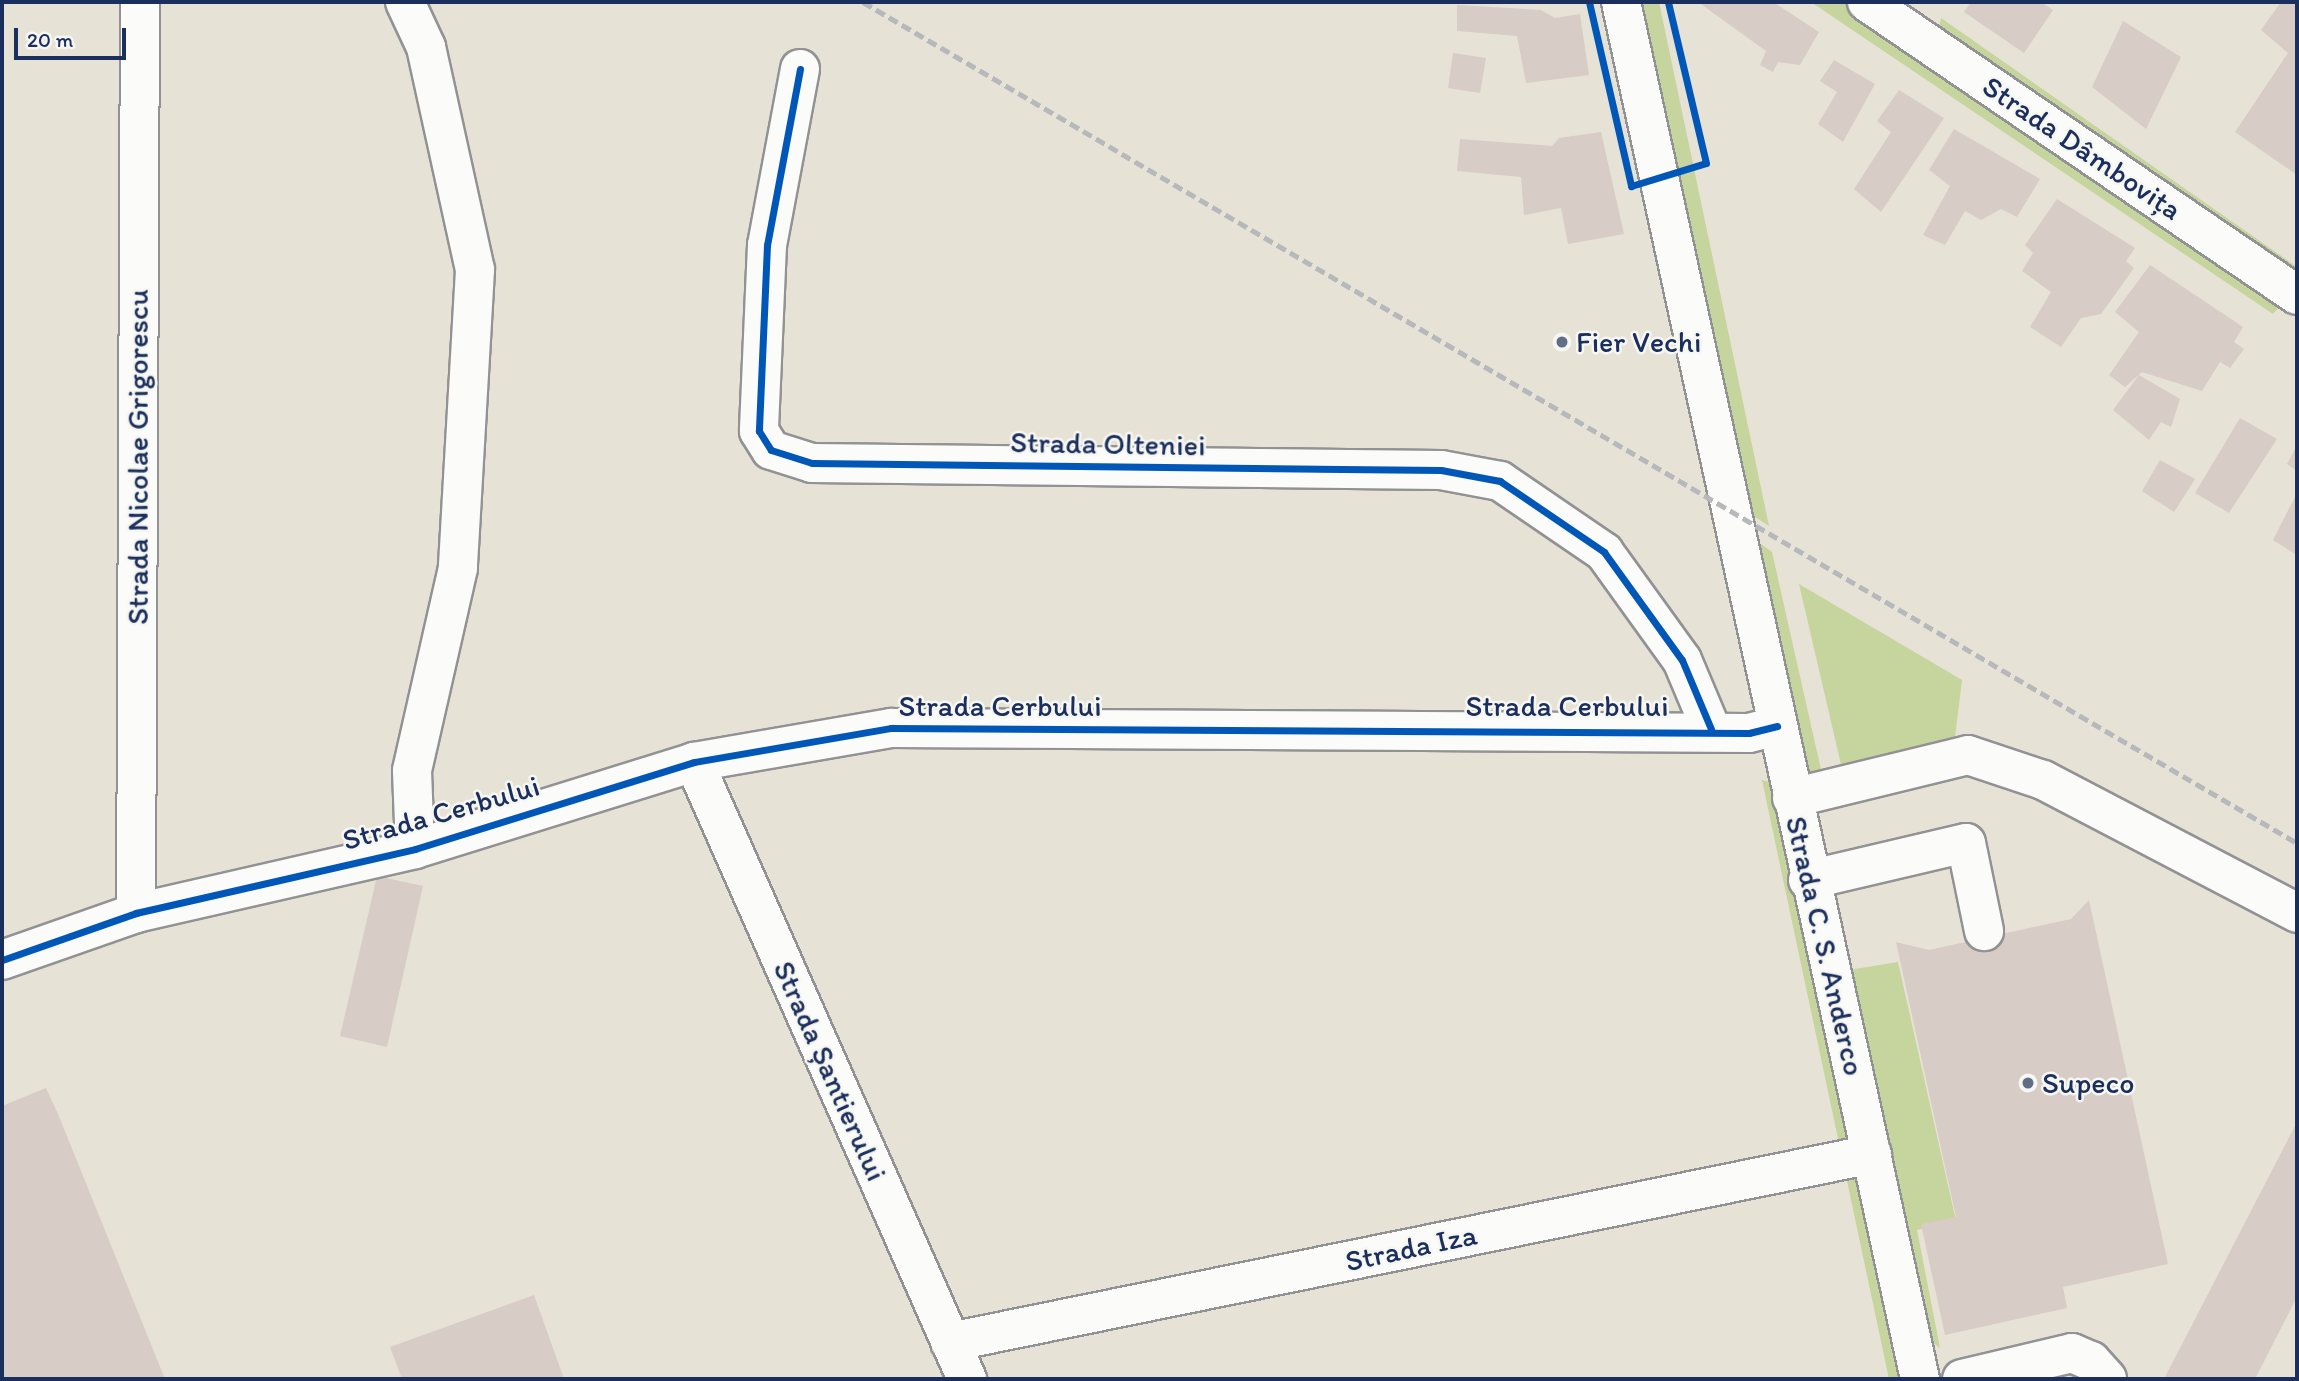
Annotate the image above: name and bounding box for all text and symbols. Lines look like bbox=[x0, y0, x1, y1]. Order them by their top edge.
scale bar bbox=[18, 14, 130, 58]
text: 20 m bbox=[27, 27, 73, 52]
street label: Strada Dâmbovița bbox=[1975, 68, 2189, 228]
street label: Strada Nicolae Grigorescu bbox=[120, 289, 156, 625]
place label: Fier Vechi bbox=[1576, 324, 1700, 360]
marker: Fier Vechi bbox=[1554, 334, 1570, 350]
street label: Strada Olteniei bbox=[1010, 424, 1206, 464]
street label: Strada Cerbului bbox=[898, 688, 1102, 724]
street label: Strada Cerbului bbox=[1465, 688, 1669, 724]
street label: Strada Cerbului bbox=[338, 768, 544, 858]
street label: Strada C. S. Anderco bbox=[1778, 813, 1872, 1079]
street label: Strada Șantierului bbox=[765, 956, 895, 1186]
place label: Supeco bbox=[2042, 1065, 2134, 1101]
marker: Supeco bbox=[2020, 1075, 2036, 1091]
street label: Strada Iza bbox=[1342, 1216, 1480, 1280]

